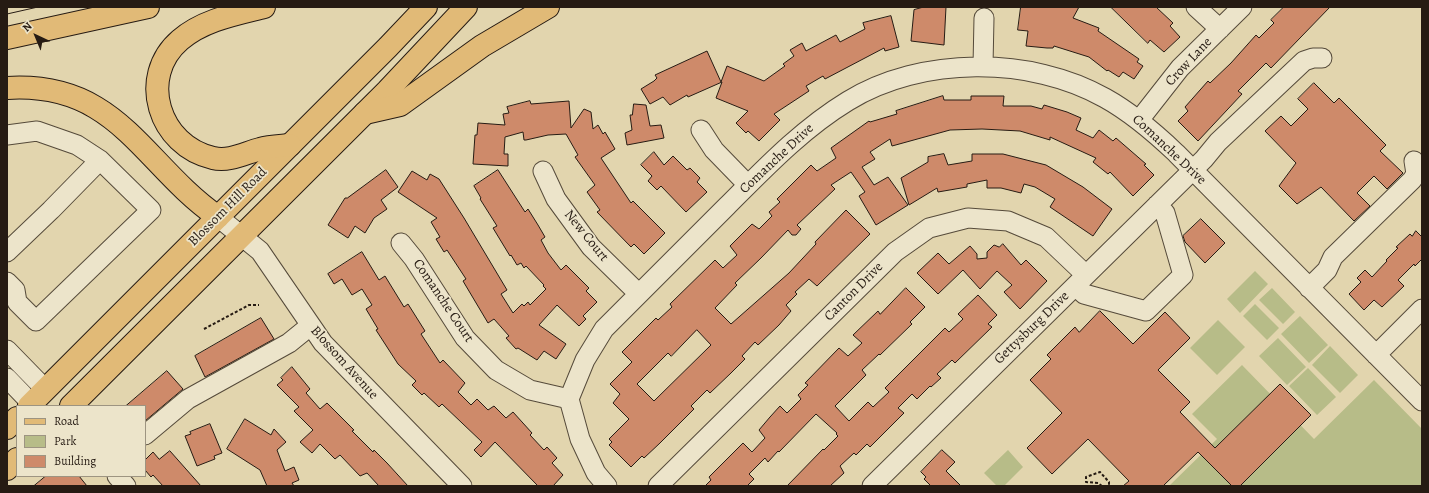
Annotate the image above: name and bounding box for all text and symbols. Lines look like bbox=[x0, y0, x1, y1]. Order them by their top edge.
north arrow bbox=[16, 16, 56, 56]
text: N bbox=[19, 19, 35, 35]
street label: Crow Lane bbox=[1162, 34, 1216, 90]
street label: Comanche Drive bbox=[1128, 111, 1210, 189]
street label: Comanche Drive bbox=[736, 120, 818, 198]
street label: Blossom Hill Road bbox=[185, 164, 271, 250]
street label: New Court bbox=[560, 207, 612, 265]
street label: Comanche Court bbox=[409, 256, 477, 346]
street label: Canton Drive bbox=[821, 259, 887, 325]
street label: Gettysburg Drive bbox=[991, 288, 1073, 368]
street label: Blossom Avenue bbox=[307, 323, 381, 403]
legend bbox=[16, 405, 146, 477]
text: Road bbox=[54, 413, 79, 429]
text: Park bbox=[54, 433, 77, 449]
text: Building bbox=[54, 453, 96, 469]

